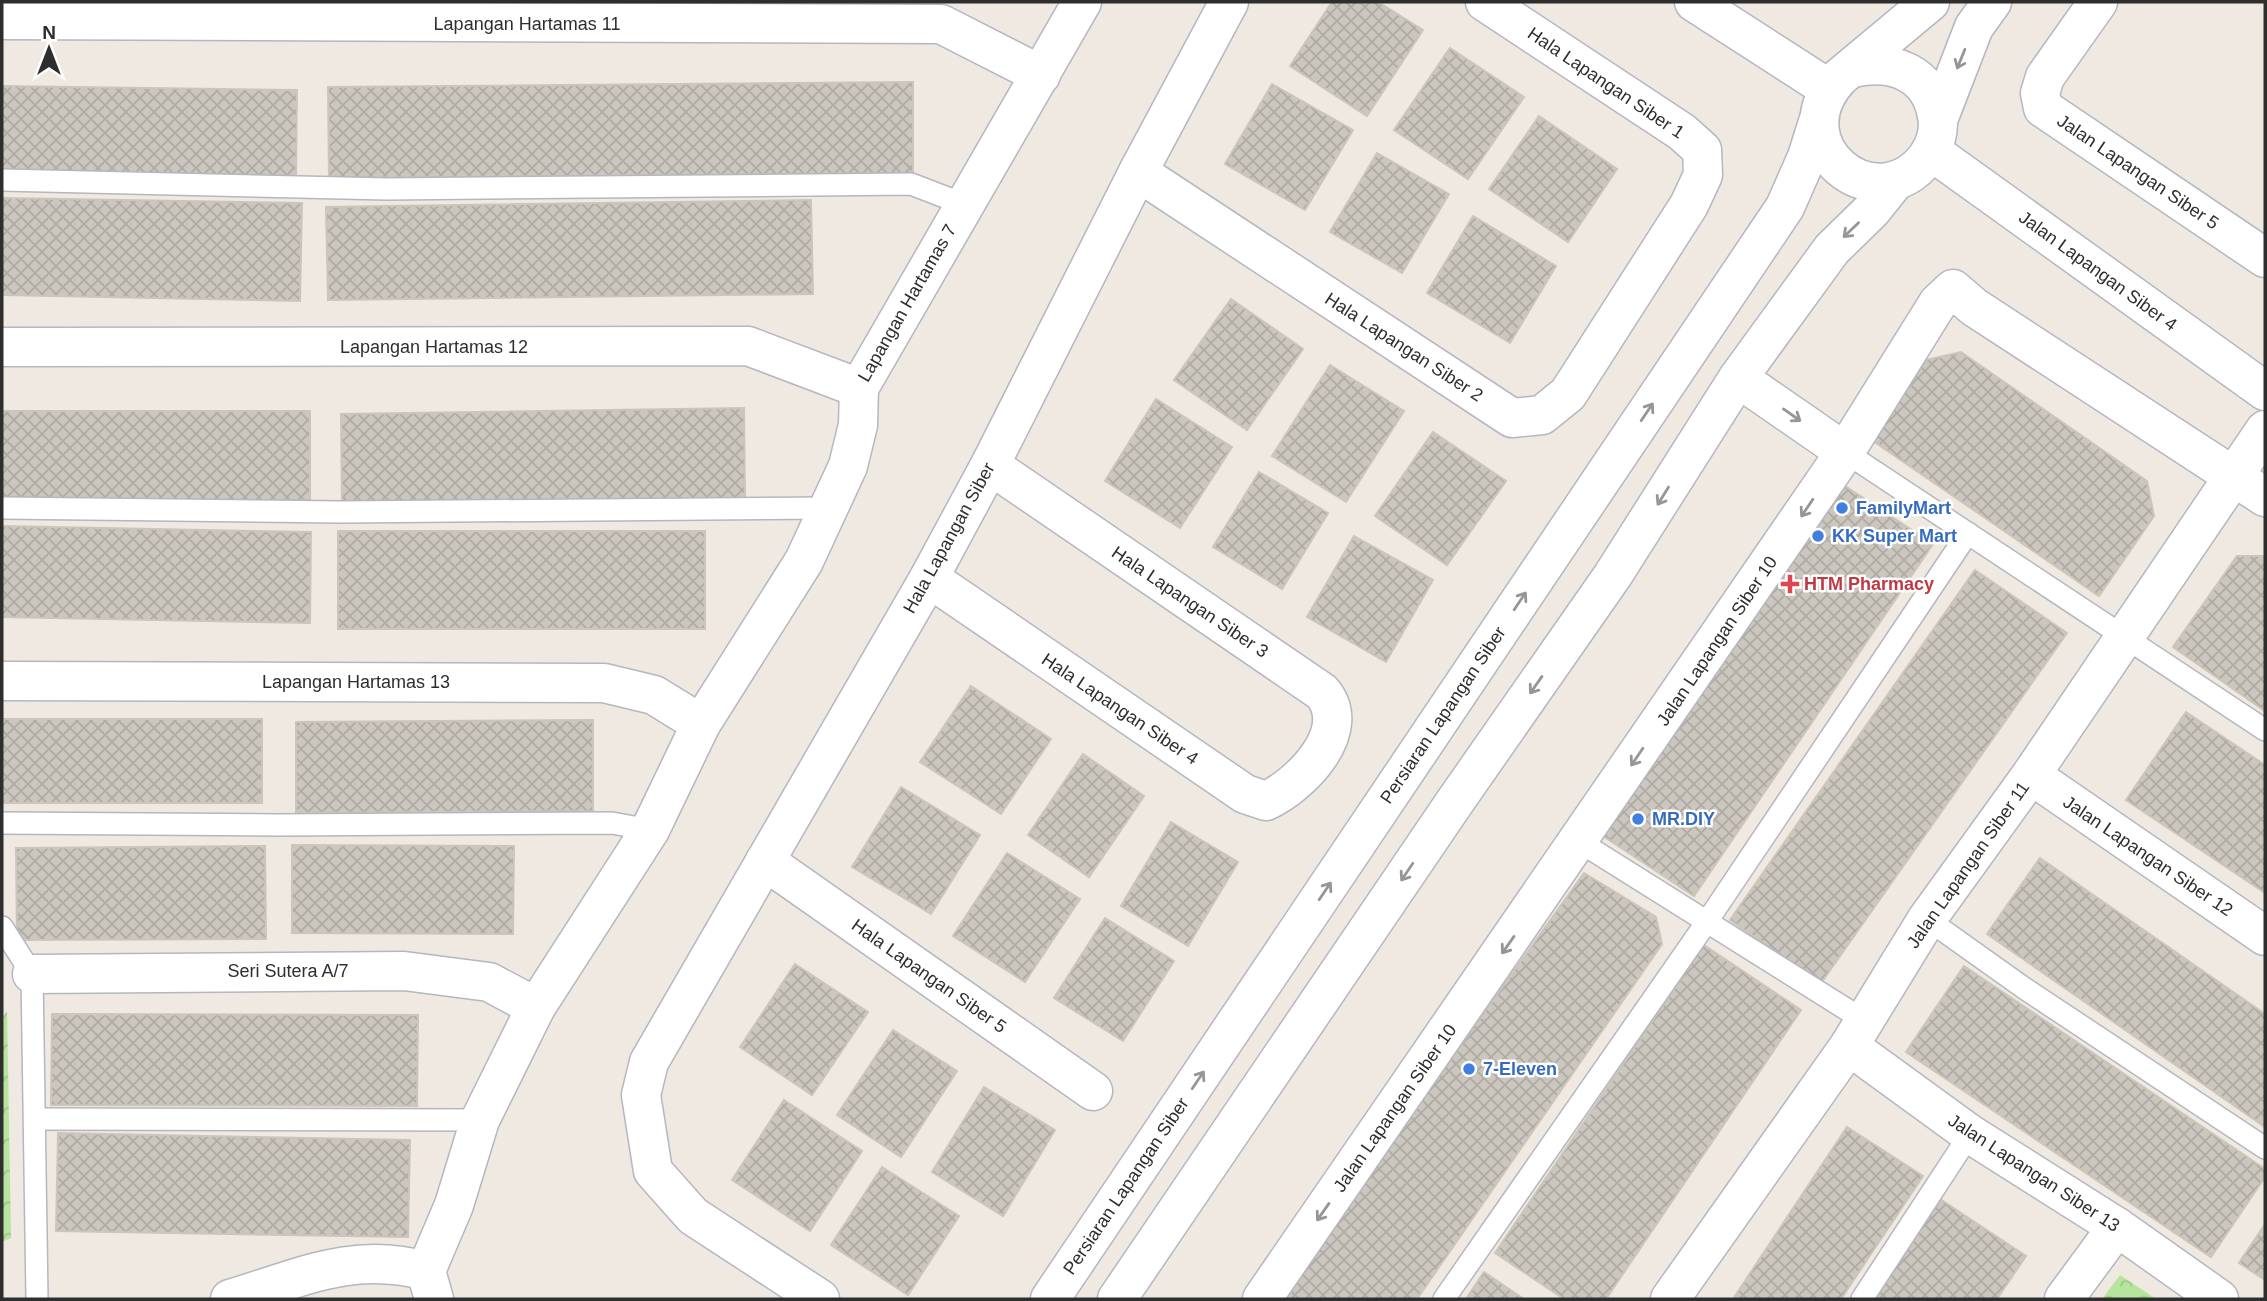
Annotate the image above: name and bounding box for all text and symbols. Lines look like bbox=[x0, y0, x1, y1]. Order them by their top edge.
north arrow bbox=[14, 14, 84, 84]
street label: Lapangan Hartamas 11 bbox=[434, 14, 620, 34]
text: N bbox=[42, 22, 56, 43]
street label: Hala Lapangan Siber 1 bbox=[1524, 23, 1688, 143]
one-way arrow bbox=[1954, 48, 1967, 69]
street label: Jalan Lapangan Siber 5 bbox=[2054, 111, 2222, 233]
street label: Jalan Lapangan Siber 4 bbox=[2015, 207, 2181, 335]
street label: Lapangan Hartamas 7 bbox=[854, 221, 960, 385]
one-way arrow bbox=[1842, 222, 1859, 239]
street label: Hala Lapangan Siber 2 bbox=[1321, 288, 1487, 406]
street label: Lapangan Hartamas 12 bbox=[340, 337, 528, 357]
one-way arrow bbox=[1640, 403, 1654, 422]
one-way arrow bbox=[1782, 408, 1801, 422]
street label: Hala Lapangan Siber bbox=[899, 459, 999, 617]
one-way arrow bbox=[1656, 486, 1671, 505]
one-way arrow bbox=[1800, 498, 1814, 518]
place label: FamilyMart bbox=[1856, 498, 1951, 518]
marker: FamilyMart bbox=[1834, 500, 1850, 516]
place label: KK Super Mart bbox=[1832, 526, 1957, 546]
marker: KK Super Mart bbox=[1810, 528, 1826, 544]
street label: Hala Lapangan Siber 3 bbox=[1108, 542, 1272, 662]
street label: Jalan Lapangan Siber 10 bbox=[1653, 552, 1781, 730]
place label: HTM Pharmacy bbox=[1804, 574, 1934, 594]
marker: HTM Pharmacy bbox=[1782, 576, 1798, 592]
one-way arrow bbox=[1513, 592, 1527, 611]
street label: Persiaran Lapangan Siber bbox=[1376, 623, 1510, 807]
street label: Hala Lapangan Siber 4 bbox=[1038, 649, 1202, 769]
street label: Lapangan Hartamas 13 bbox=[262, 672, 450, 692]
one-way arrow bbox=[1529, 675, 1543, 694]
one-way arrow bbox=[1630, 747, 1645, 766]
street label: Jalan Lapangan Siber 11 bbox=[1903, 778, 2033, 952]
street label: Jalan Lapangan Siber 12 bbox=[2059, 792, 2237, 920]
place label: MR.DIY bbox=[1652, 809, 1715, 829]
marker: MR.DIY bbox=[1630, 811, 1646, 827]
one-way arrow bbox=[1400, 862, 1414, 881]
one-way arrow bbox=[1318, 882, 1332, 902]
street label: Hala Lapangan Siber 5 bbox=[848, 915, 1010, 1037]
one-way arrow bbox=[1501, 934, 1515, 954]
street label: Seri Sutera A/7 bbox=[227, 961, 349, 981]
street label: Jalan Lapangan Siber 10 bbox=[1329, 1020, 1461, 1196]
place label: 7-Eleven bbox=[1483, 1059, 1557, 1079]
marker: 7-Eleven bbox=[1461, 1061, 1477, 1077]
one-way arrow bbox=[1190, 1071, 1205, 1090]
street label: Persiaran Lapangan Siber bbox=[1059, 1094, 1193, 1278]
street label: Jalan Lapangan Siber 13 bbox=[1945, 1110, 2123, 1236]
one-way arrow bbox=[1316, 1202, 1330, 1221]

